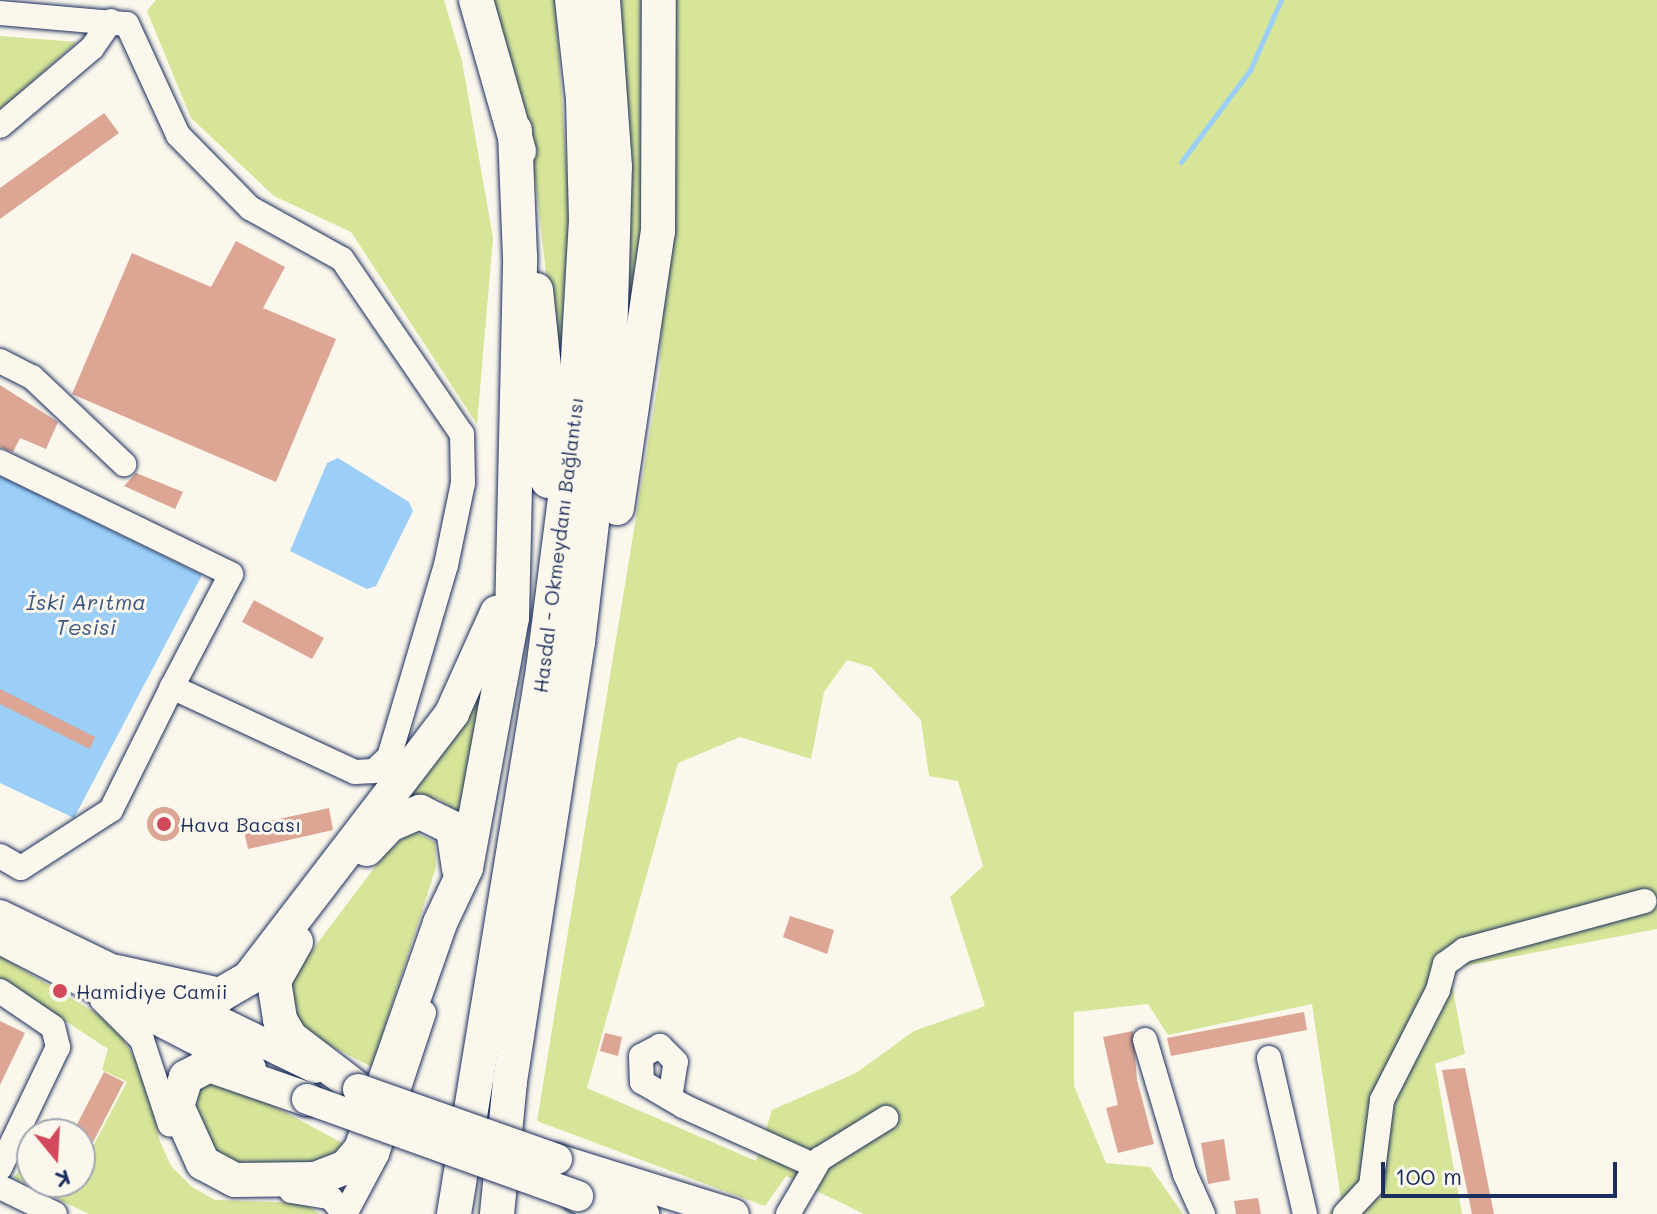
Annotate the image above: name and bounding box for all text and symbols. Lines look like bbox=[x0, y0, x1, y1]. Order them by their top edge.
street label: Hasdal - Okmeydanı Bağlantısı bbox=[528, 396, 588, 694]
water label: İski Arıtma Tesisi bbox=[26, 588, 146, 640]
place label: Hava Bacası bbox=[180, 812, 301, 836]
marker: Hava Bacası bbox=[155, 815, 173, 833]
place label: Hamidiye Camii bbox=[76, 979, 228, 1003]
marker: Hamidiye Camii bbox=[51, 982, 69, 1000]
north arrow bbox=[16, 1118, 96, 1198]
scale bar bbox=[1385, 1146, 1621, 1196]
text: 100 m bbox=[1395, 1160, 1462, 1191]
text: K bbox=[52, 1163, 74, 1195]

